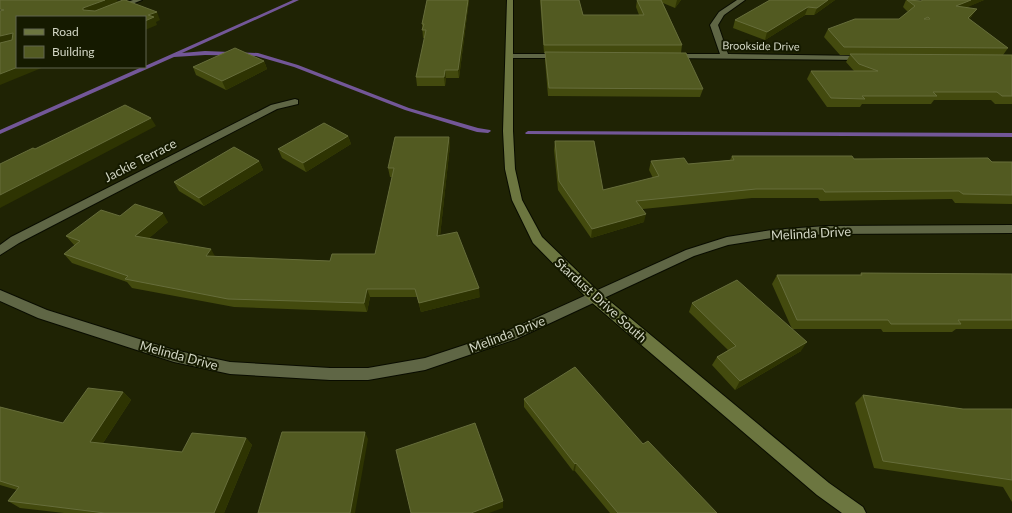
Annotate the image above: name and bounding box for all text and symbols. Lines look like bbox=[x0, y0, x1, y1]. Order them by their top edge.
legend bbox=[16, 16, 146, 68]
text: Road bbox=[52, 24, 79, 39]
street label: Brookside Drive bbox=[722, 38, 800, 53]
text: Building bbox=[52, 44, 95, 59]
street label: Jackie Terrace bbox=[101, 135, 179, 185]
street label: Melinda Drive bbox=[771, 223, 852, 243]
street label: Stardust Drive South bbox=[552, 254, 650, 346]
street label: Melinda Drive bbox=[467, 312, 547, 356]
street label: Melinda Drive bbox=[138, 337, 220, 373]

